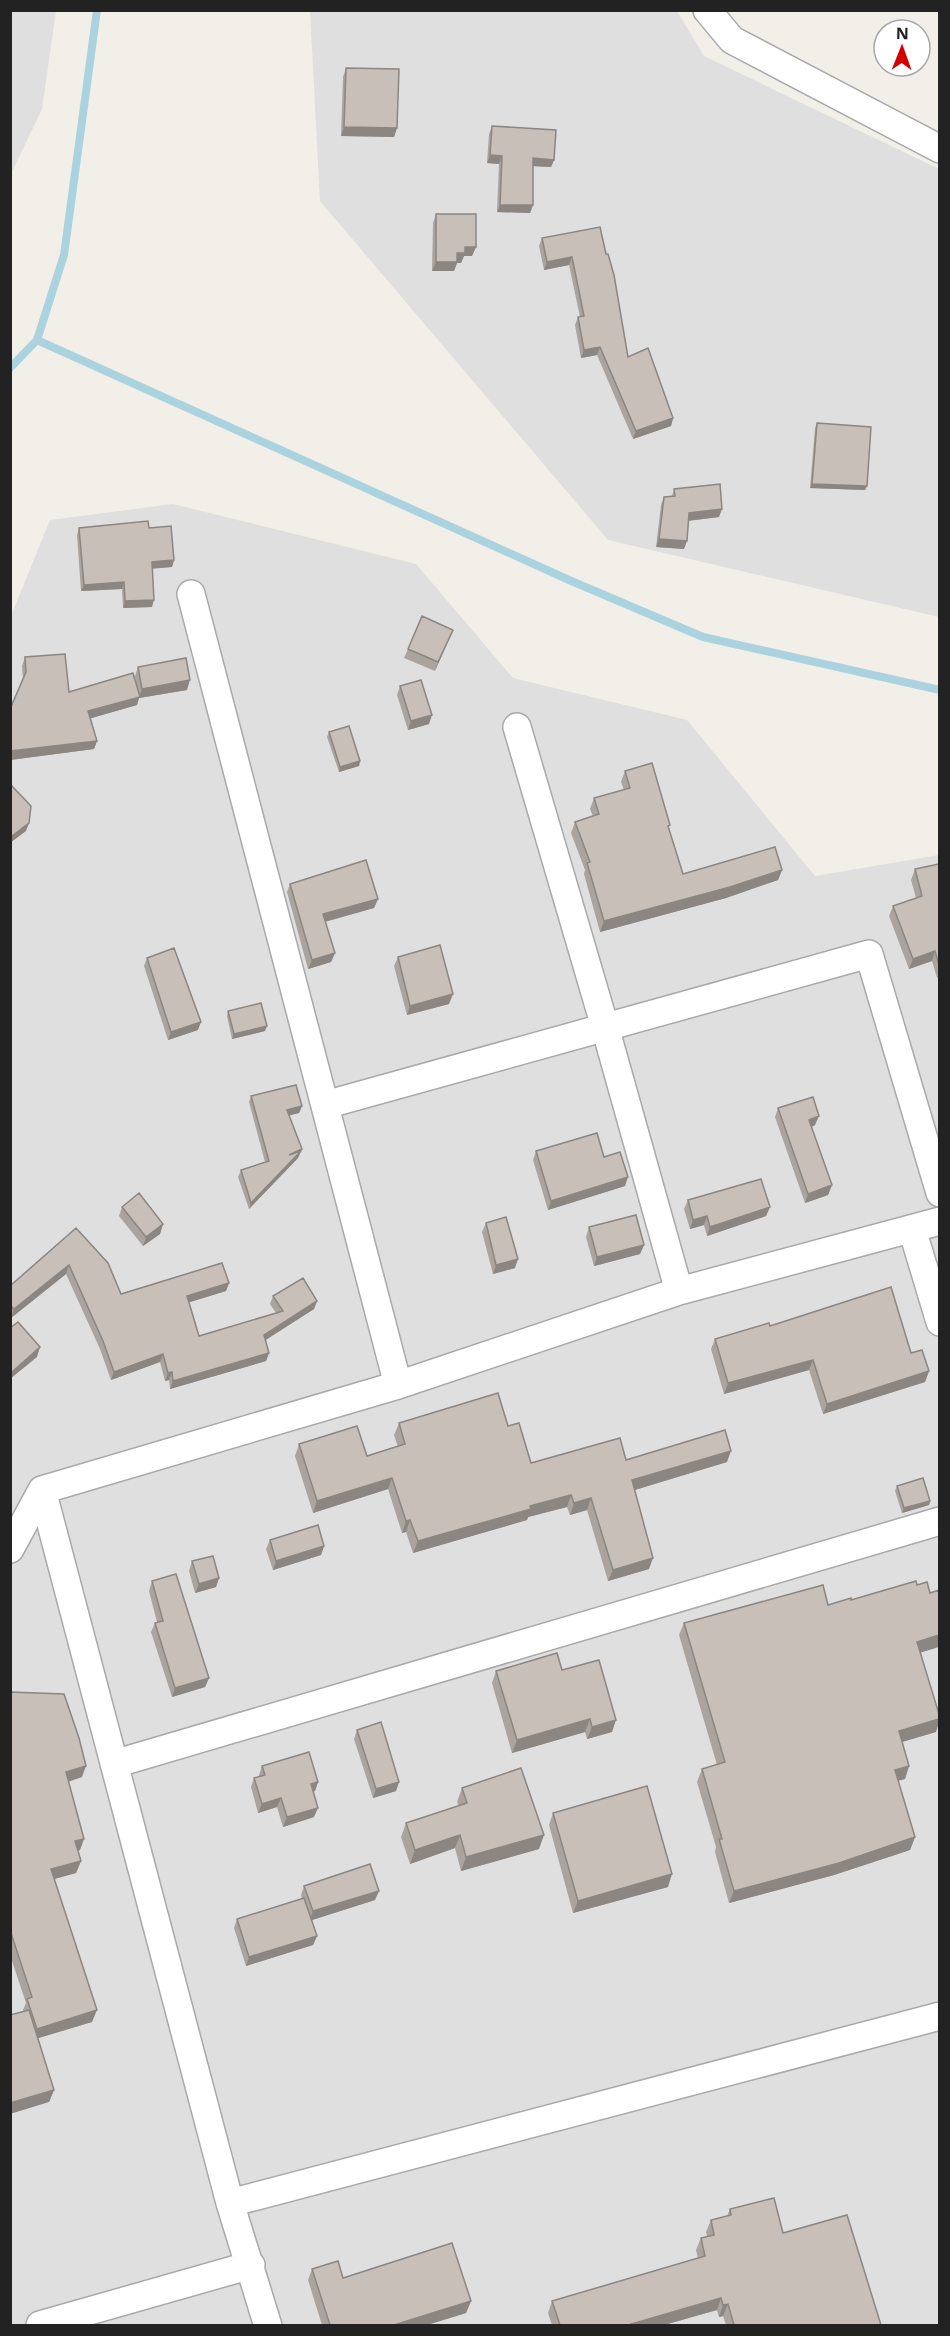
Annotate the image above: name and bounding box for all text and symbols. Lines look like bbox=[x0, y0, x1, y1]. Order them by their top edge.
north arrow bbox=[872, 18, 932, 78]
text: N bbox=[896, 22, 909, 44]

